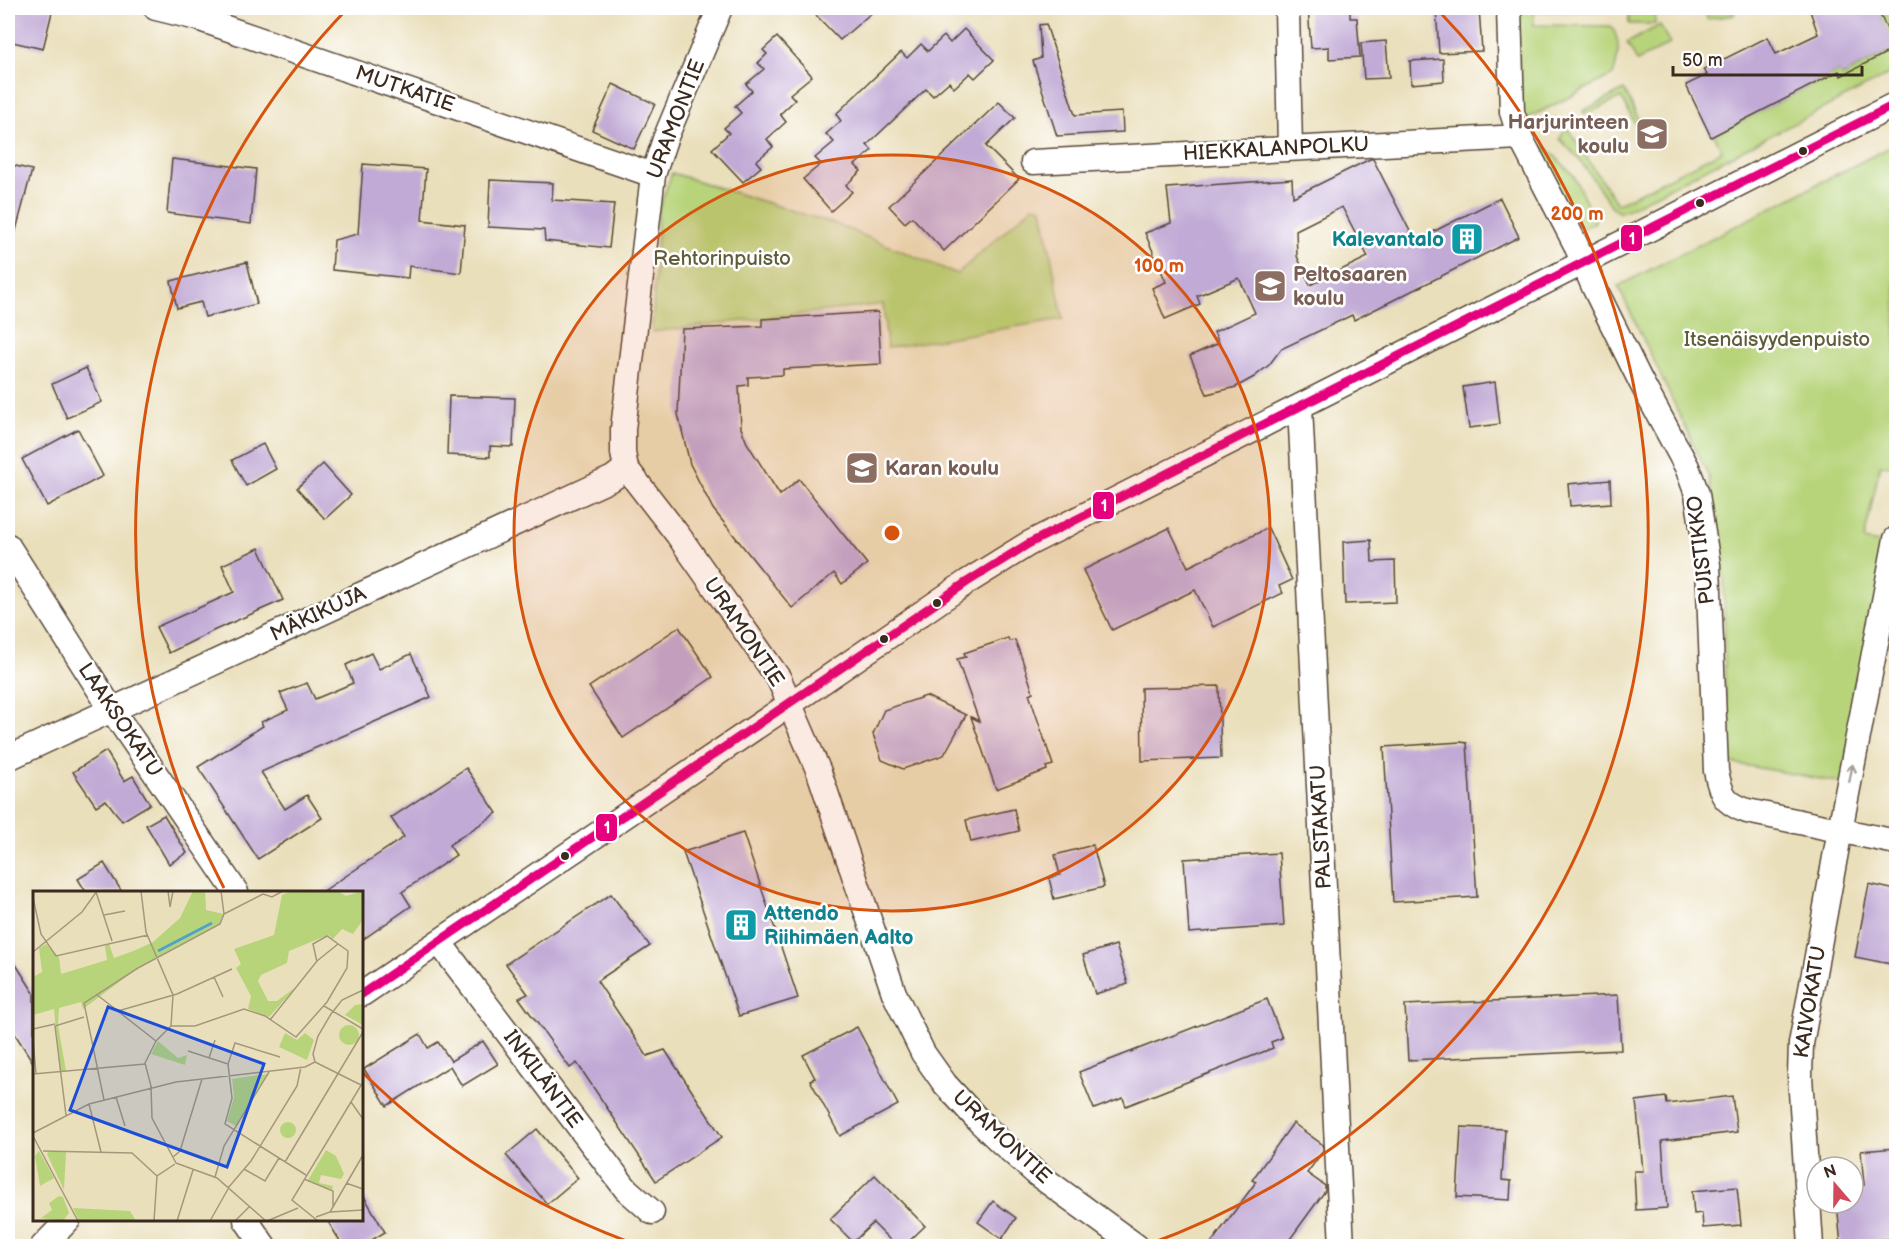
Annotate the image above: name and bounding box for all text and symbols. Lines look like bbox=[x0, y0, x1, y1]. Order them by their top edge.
scale bar bbox=[1673, 39, 1862, 77]
text: 50 m bbox=[1682, 50, 1723, 71]
street label: URAMONTIE bbox=[642, 56, 710, 182]
street label: MUTKATIE bbox=[352, 60, 458, 118]
place label: Harjurinteen koulu bbox=[1508, 110, 1629, 159]
school or university icon: Harjurinteen koulu bbox=[1634, 116, 1670, 152]
street label: HIEKKALANPOLKU bbox=[1182, 132, 1370, 166]
unlabelled marker bbox=[1797, 145, 1809, 157]
unlabelled marker bbox=[1694, 197, 1706, 209]
text: 200 m bbox=[1550, 204, 1604, 225]
building icon: Kalevantalo bbox=[1449, 221, 1485, 257]
line badge: 1 bbox=[1620, 224, 1643, 252]
place label: Kalevantalo bbox=[1332, 227, 1444, 252]
text: 1 bbox=[1629, 230, 1635, 249]
park label: Rehtorinpuisto bbox=[653, 246, 791, 271]
text: 100 m bbox=[1134, 256, 1184, 277]
place label: Peltosaaren koulu bbox=[1293, 262, 1407, 311]
school or university icon: Peltosaaren koulu bbox=[1252, 268, 1288, 304]
park label: Itsenäisyydenpuisto bbox=[1684, 327, 1870, 352]
school or university icon: Karan koulu bbox=[844, 450, 880, 486]
place label: Karan koulu bbox=[885, 456, 999, 481]
line badge: 1 bbox=[1092, 491, 1115, 520]
street label: PUISTIKKO bbox=[1682, 494, 1720, 606]
text: 1 bbox=[1101, 497, 1107, 516]
centre of rings bbox=[882, 523, 902, 543]
street label: URAMONTIE bbox=[698, 573, 790, 691]
street label: MÄKIKUJA bbox=[266, 581, 370, 647]
unlabelled marker bbox=[931, 597, 943, 609]
unlabelled marker bbox=[878, 633, 890, 645]
street label: LAAKSOKATU bbox=[73, 658, 167, 782]
street label: PALSTAKATU bbox=[1305, 764, 1337, 890]
one-way arrow bbox=[1846, 764, 1857, 783]
line badge: 1 bbox=[595, 813, 618, 842]
text: 1 bbox=[604, 819, 610, 838]
unlabelled marker bbox=[559, 850, 571, 862]
inset map bbox=[33, 891, 363, 1221]
place label: Attendo Riihimäen Aalto bbox=[763, 901, 914, 950]
building icon: Attendo Riihimäen Aalto bbox=[723, 907, 759, 943]
street label: KAIVOKATU bbox=[1789, 944, 1831, 1060]
street label: INKILÄNTIE bbox=[498, 1025, 588, 1133]
street label: URAMONTIE bbox=[947, 1085, 1057, 1189]
north arrow bbox=[1805, 1155, 1865, 1215]
text: N bbox=[1821, 1161, 1839, 1183]

